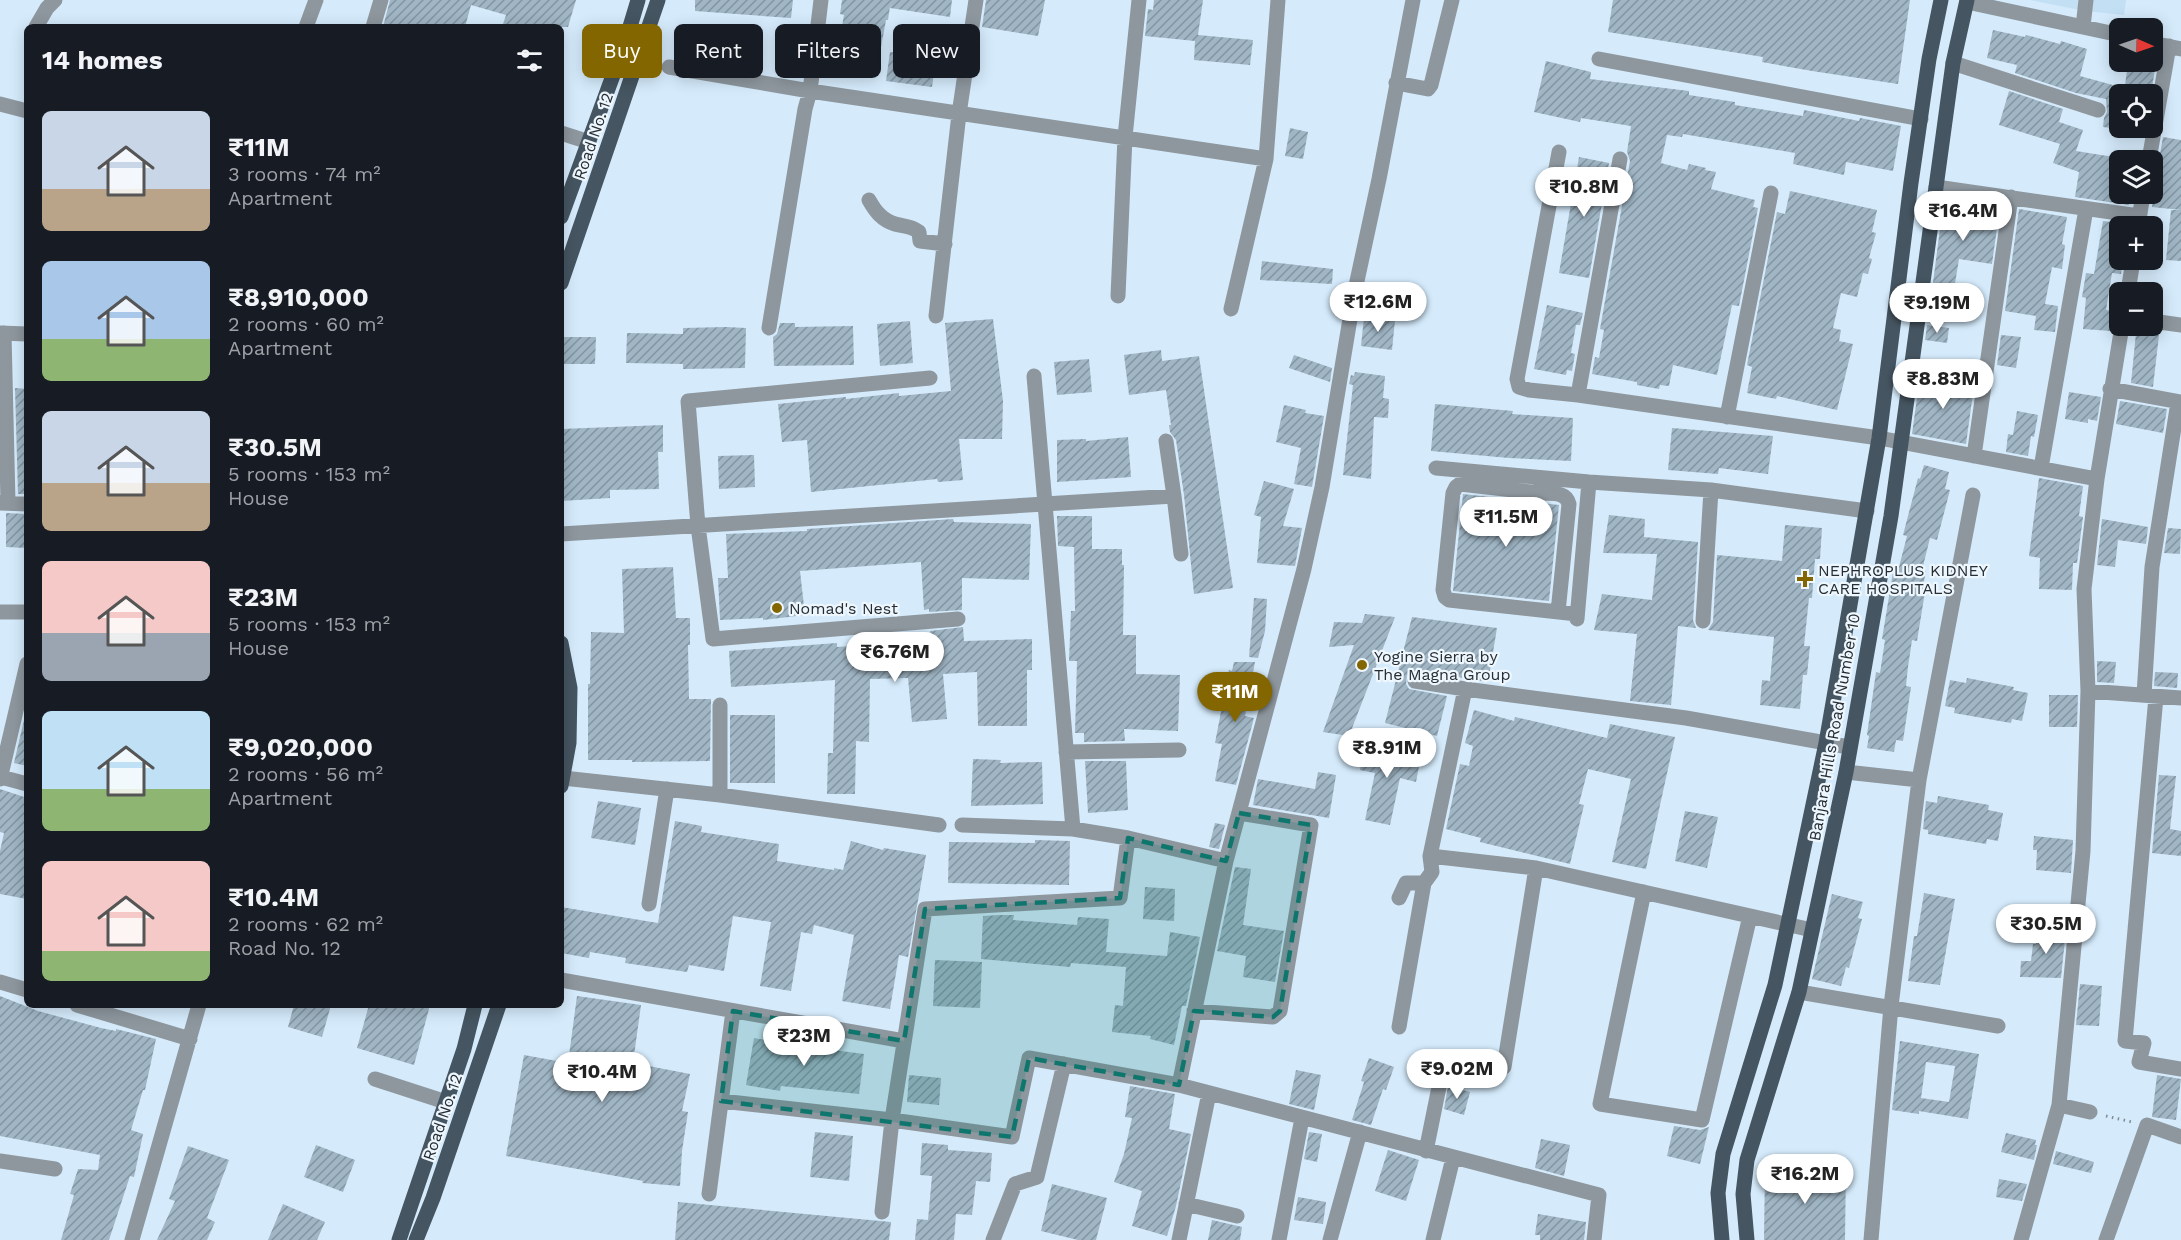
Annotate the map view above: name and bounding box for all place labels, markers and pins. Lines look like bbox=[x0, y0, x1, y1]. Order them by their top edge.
pin: ₹10.8M bbox=[1535, 167, 1633, 218]
pin: ₹16.4M bbox=[1914, 191, 2012, 242]
pin: ₹12.6M bbox=[1329, 282, 1427, 333]
pin: ₹9.19M bbox=[1888, 283, 1986, 334]
pin: ₹8.83M bbox=[1894, 359, 1992, 410]
pin: ₹11.5M bbox=[1457, 497, 1555, 548]
place label: NEPHROPLUS KIDNEY CARE HOSPITALS bbox=[1818, 561, 1988, 598]
marker: NEPHROPLUS KIDNEY CARE HOSPITALS bbox=[1796, 570, 1814, 588]
place label: Nomad's Nest bbox=[789, 599, 898, 618]
marker: Nomad's Nest bbox=[770, 601, 784, 615]
pin: ₹6.76M bbox=[846, 632, 944, 683]
place label: Yogine Sierra by The Magna Group bbox=[1374, 647, 1510, 684]
marker: Yogine Sierra by The Magna Group bbox=[1355, 658, 1369, 672]
pin: ₹11M bbox=[1199, 672, 1271, 723]
pin: ₹8.91M bbox=[1338, 728, 1436, 779]
pin: ₹30.5M bbox=[1997, 904, 2095, 955]
pin: ₹23M bbox=[768, 1016, 840, 1067]
pin: ₹9.02M bbox=[1408, 1049, 1506, 1100]
pin: ₹10.4M bbox=[553, 1052, 651, 1103]
pin: ₹16.2M bbox=[1756, 1154, 1854, 1205]

